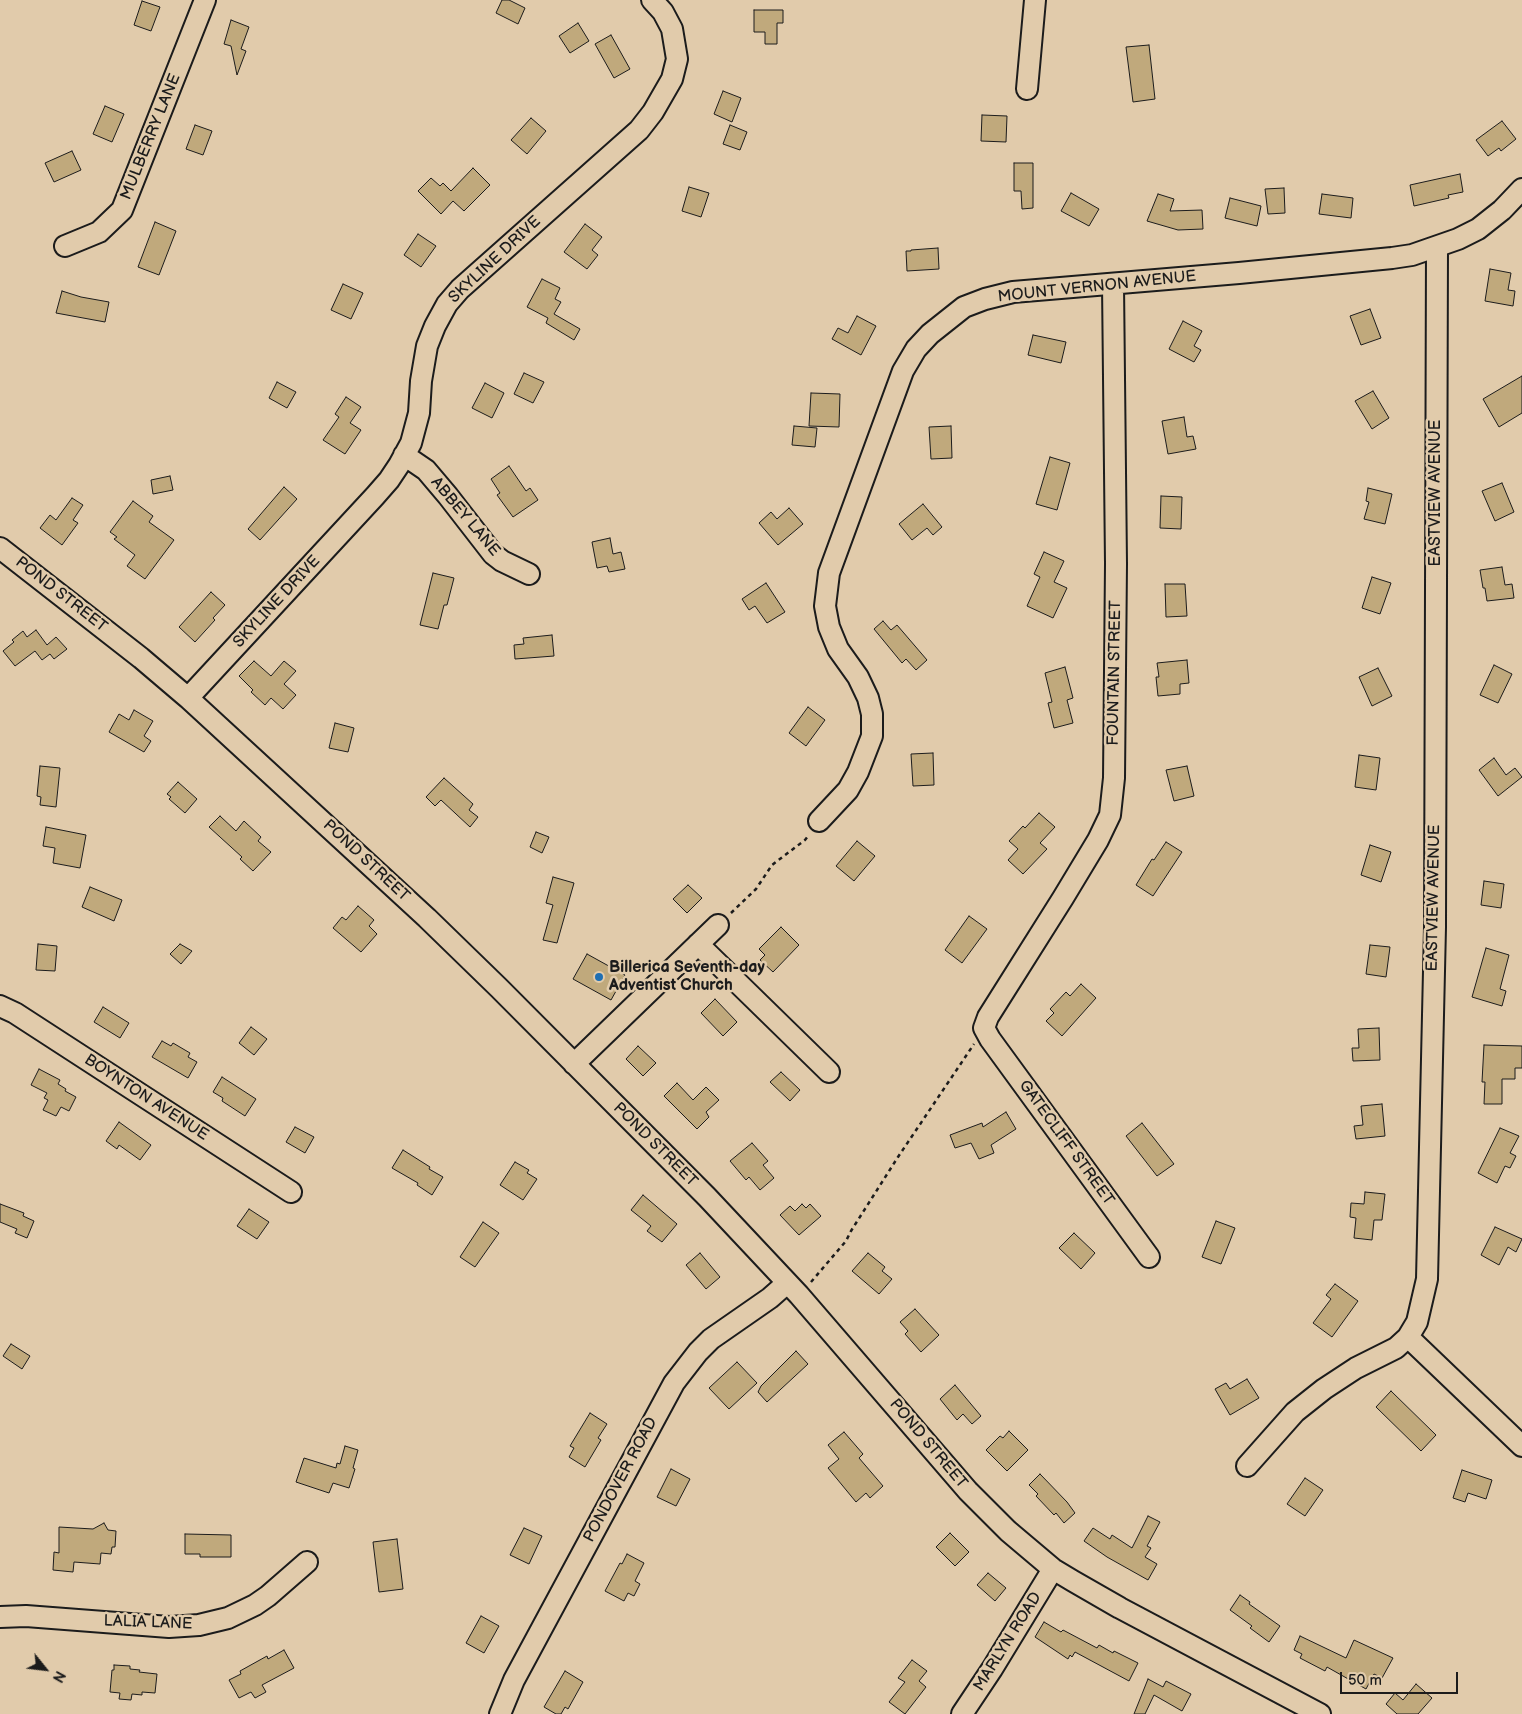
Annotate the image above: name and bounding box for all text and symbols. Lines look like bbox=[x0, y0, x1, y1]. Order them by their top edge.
street label: MULBERRY LANE bbox=[117, 71, 185, 203]
street label: SKYLINE DRIVE bbox=[445, 212, 545, 308]
street label: MOUNT VERNON AVENUE bbox=[997, 267, 1197, 307]
street label: EASTVIEW AVENUE bbox=[1426, 420, 1446, 566]
street label: ABBEY LANE bbox=[426, 474, 504, 560]
street label: SKYLINE DRIVE bbox=[229, 552, 325, 652]
street label: POND STREET bbox=[11, 553, 111, 637]
street label: FOUNTAIN STREET bbox=[1104, 600, 1126, 746]
street label: POND STREET bbox=[319, 816, 413, 906]
street label: EASTVIEW AVENUE bbox=[1423, 824, 1445, 972]
place label: Billerica Seventh-day Adventist Church bbox=[609, 958, 765, 996]
marker: Billerica Seventh-day Adventist Church bbox=[593, 971, 605, 983]
street label: BOYNTON AVENUE bbox=[80, 1051, 212, 1145]
street label: GATECLIFF STREET bbox=[1014, 1077, 1118, 1209]
street label: POND STREET bbox=[609, 1099, 701, 1191]
street label: POND STREET bbox=[885, 1395, 971, 1493]
street label: PONDOVER ROAD bbox=[580, 1414, 662, 1546]
street label: MARLYN ROAD bbox=[970, 1589, 1046, 1695]
street label: LALIA LANE bbox=[103, 1612, 193, 1634]
north arrow bbox=[20, 1644, 70, 1694]
scale bar bbox=[1342, 1662, 1460, 1694]
text: N bbox=[49, 1668, 69, 1685]
text: 50 m bbox=[1348, 1671, 1382, 1690]

